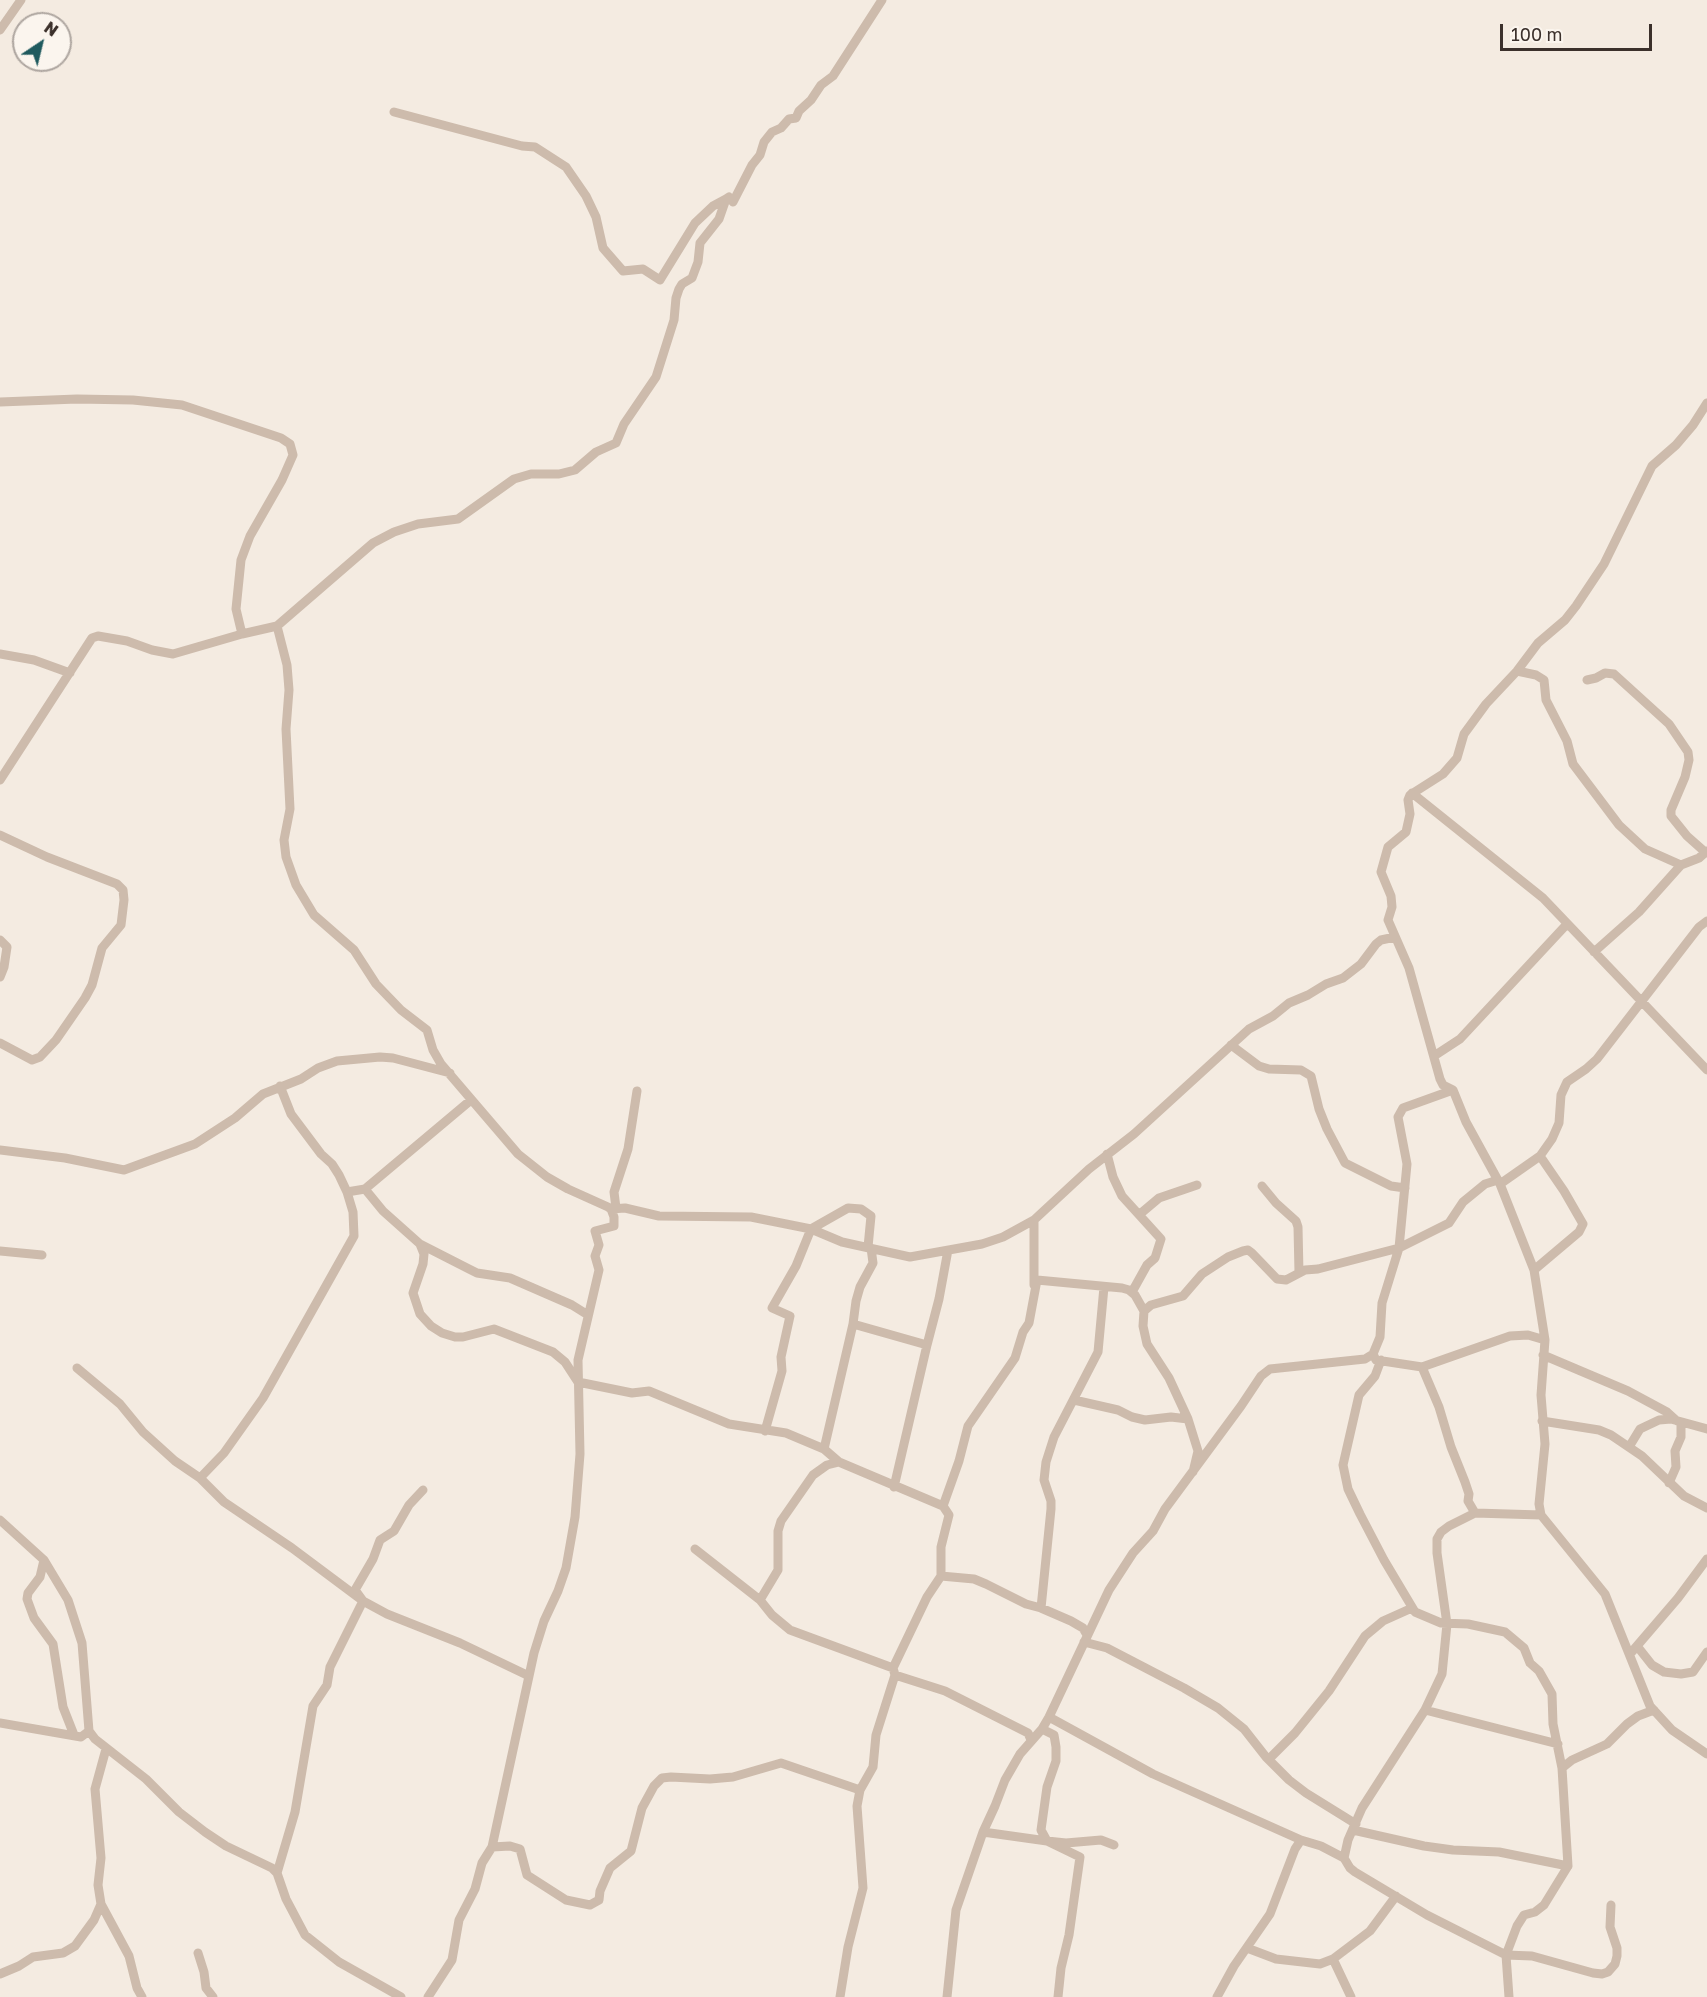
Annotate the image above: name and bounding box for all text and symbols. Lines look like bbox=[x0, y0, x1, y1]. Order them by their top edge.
north arrow bbox=[12, 12, 72, 72]
scale bar bbox=[1503, 12, 1654, 50]
text: N bbox=[40, 17, 62, 41]
text: 100 m bbox=[1511, 23, 1562, 45]

